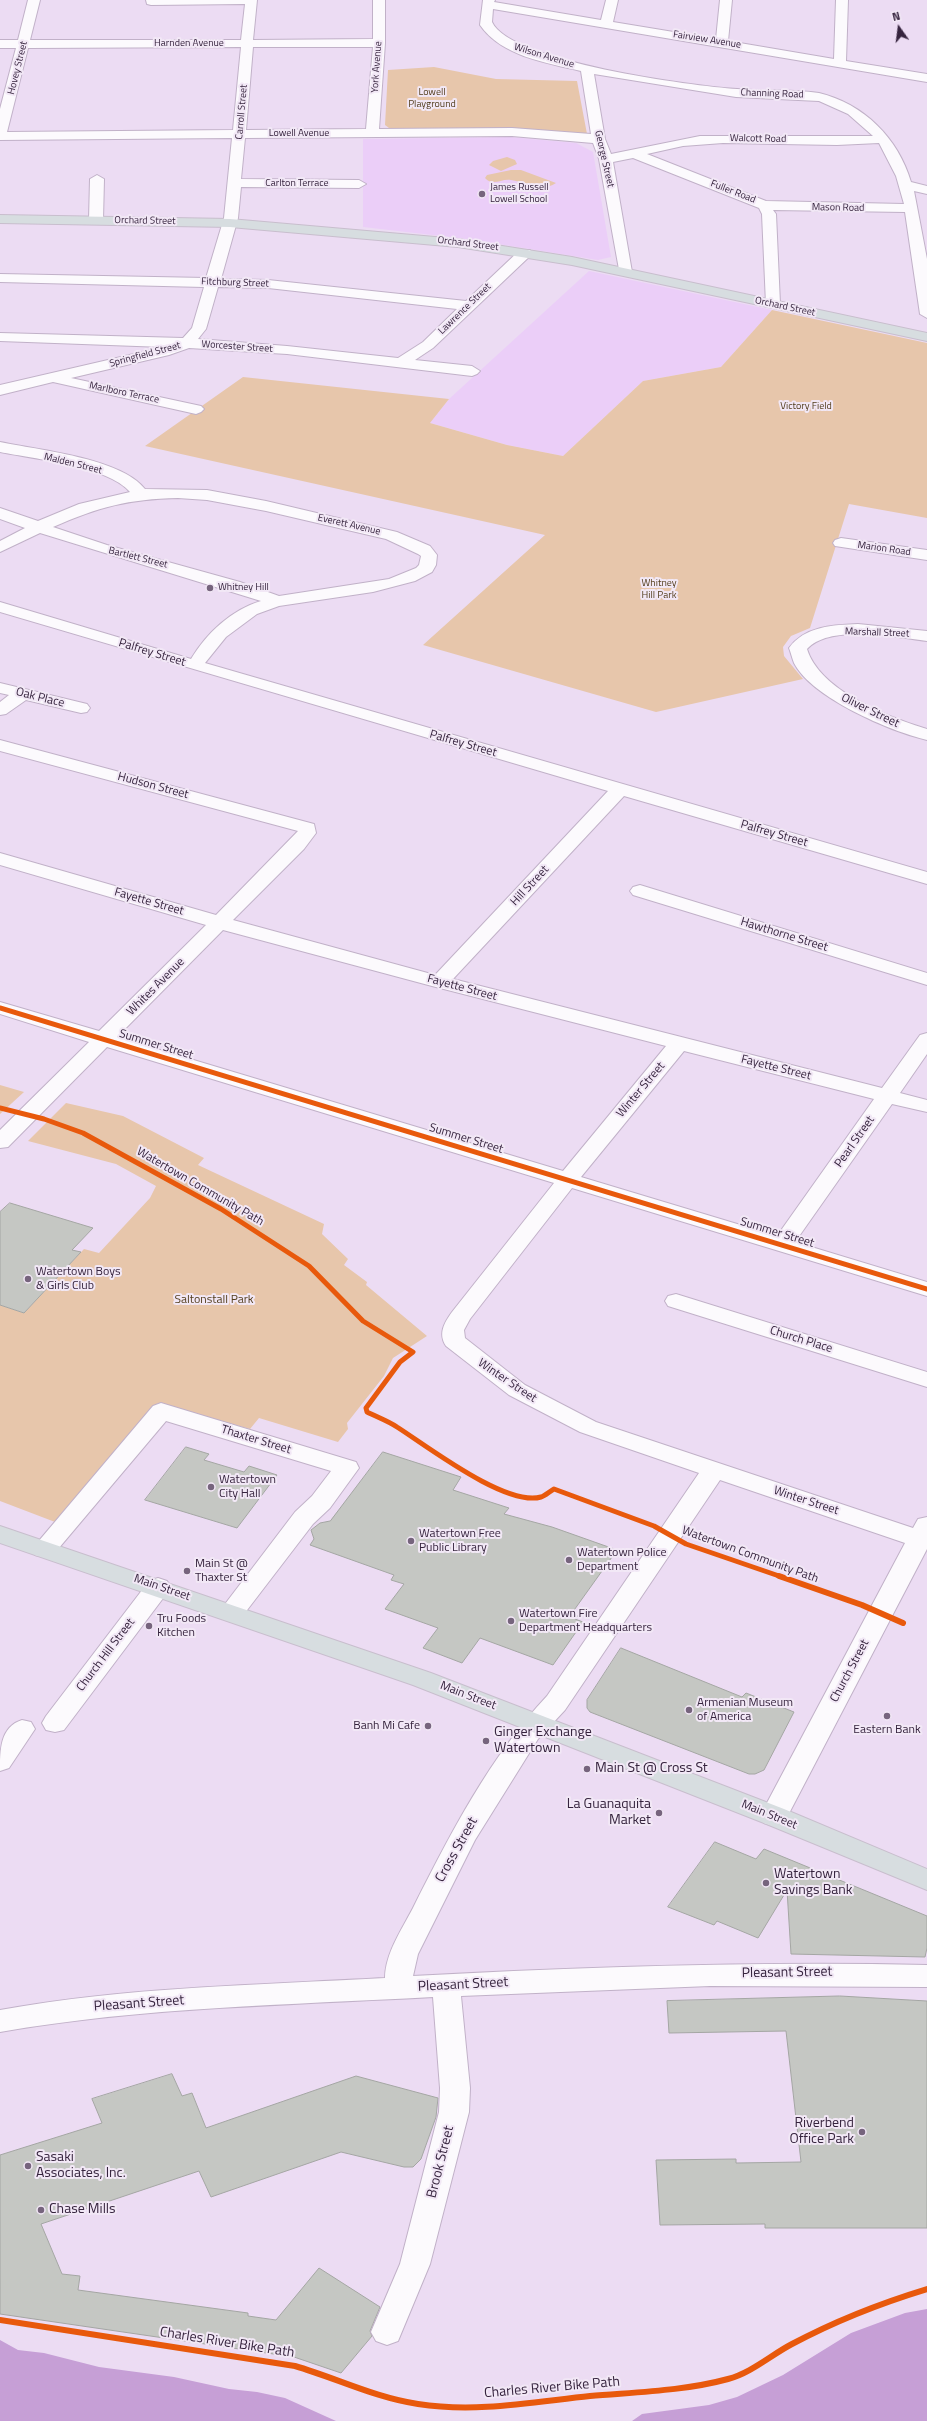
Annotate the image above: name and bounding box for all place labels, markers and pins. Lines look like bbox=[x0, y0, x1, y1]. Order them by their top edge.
place label: James Russell Lowell School bbox=[490, 182, 549, 206]
marker: James Russell Lowell School bbox=[477, 189, 487, 199]
place label: Whitney Hill bbox=[218, 582, 269, 594]
marker: Whitney Hill bbox=[205, 583, 215, 593]
place label: Watertown Boys & Girls Club bbox=[36, 1265, 121, 1293]
marker: Watertown Boys & Girls Club bbox=[23, 1274, 33, 1284]
place label: Watertown City Hall bbox=[219, 1473, 276, 1501]
marker: Watertown City Hall bbox=[206, 1482, 216, 1492]
place label: Watertown Free Public Library bbox=[419, 1527, 501, 1555]
marker: Watertown Free Public Library bbox=[406, 1536, 416, 1546]
place label: Watertown Police Department bbox=[577, 1546, 667, 1574]
marker: Watertown Police Department bbox=[564, 1555, 574, 1565]
place label: Main St @ Thaxter St bbox=[195, 1557, 248, 1585]
marker: Main St @ Thaxter St bbox=[182, 1566, 192, 1576]
place label: Watertown Fire Department Headquarters bbox=[519, 1607, 652, 1635]
place label: Tru Foods Kitchen bbox=[157, 1612, 206, 1640]
marker: Watertown Fire Department Headquarters bbox=[506, 1616, 516, 1626]
marker: Tru Foods Kitchen bbox=[144, 1621, 154, 1631]
place label: Armenian Museum of America bbox=[697, 1696, 793, 1724]
marker: Armenian Museum of America bbox=[684, 1705, 694, 1715]
marker: Eastern Bank bbox=[882, 1711, 892, 1721]
place label: Banh Mi Cafe bbox=[353, 1719, 420, 1733]
marker: Banh Mi Cafe bbox=[423, 1721, 433, 1731]
place label: Eastern Bank bbox=[853, 1723, 921, 1737]
place label: Ginger Exchange Watertown bbox=[494, 1725, 592, 1758]
marker: Ginger Exchange Watertown bbox=[481, 1736, 491, 1746]
place label: Main St @ Cross St bbox=[595, 1761, 708, 1777]
marker: Main St @ Cross St bbox=[582, 1764, 592, 1774]
place label: La Guanaquita Market bbox=[567, 1797, 651, 1830]
marker: La Guanaquita Market bbox=[654, 1808, 664, 1818]
place label: Watertown Savings Bank bbox=[774, 1867, 852, 1900]
marker: Watertown Savings Bank bbox=[761, 1878, 771, 1888]
place label: Riverbend Office Park bbox=[789, 2116, 854, 2148]
marker: Riverbend Office Park bbox=[857, 2127, 867, 2137]
place label: Sasaki Associates, Inc. bbox=[36, 2150, 126, 2182]
marker: Sasaki Associates, Inc. bbox=[23, 2161, 33, 2171]
place label: Chase Mills bbox=[49, 2202, 116, 2218]
marker: Chase Mills bbox=[36, 2205, 46, 2215]

